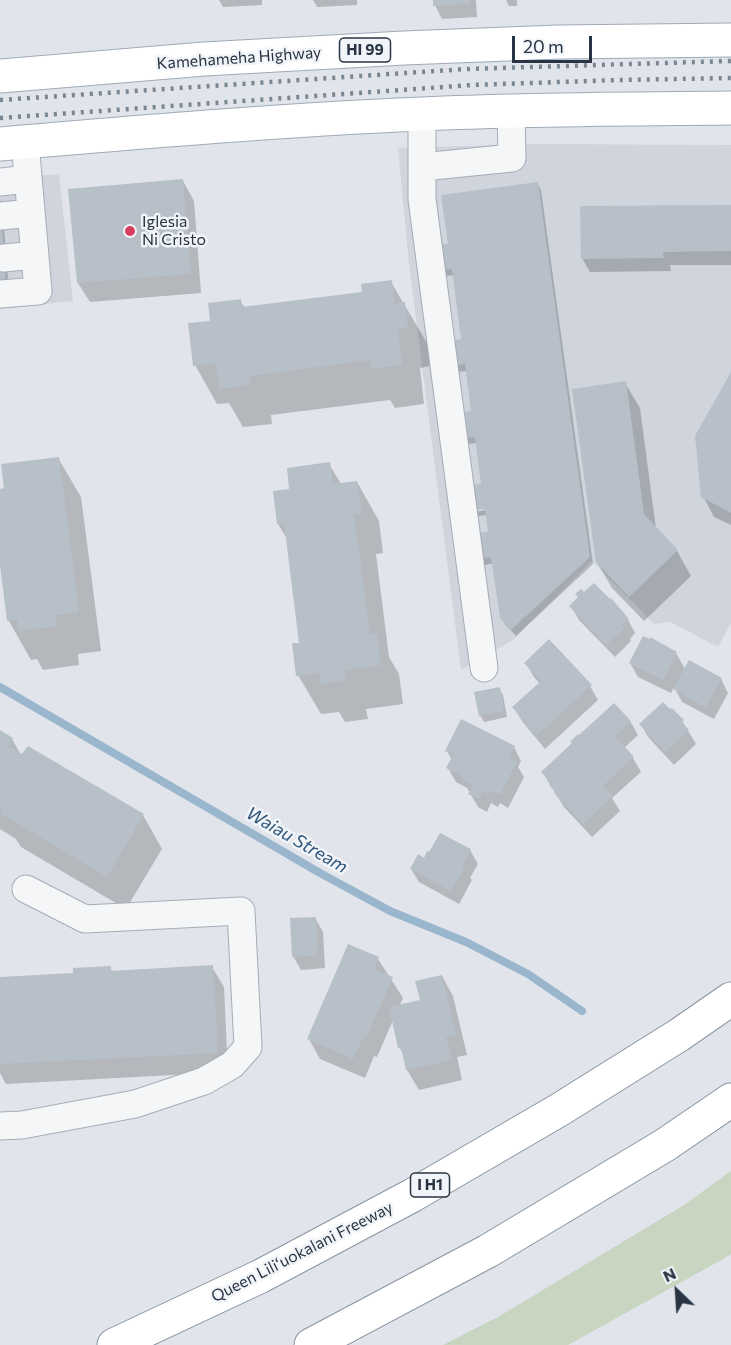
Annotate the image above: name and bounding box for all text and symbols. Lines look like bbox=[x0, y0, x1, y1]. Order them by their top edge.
scale bar bbox=[515, 24, 594, 62]
text: 20 m bbox=[523, 35, 564, 57]
road number: HI 99 bbox=[340, 38, 391, 62]
street label: Kamehameha Highway bbox=[156, 43, 322, 73]
place label: Iglesia Ni Cristo bbox=[142, 212, 206, 250]
marker: Iglesia Ni Cristo bbox=[123, 224, 137, 238]
water label: Waiau Stream bbox=[242, 802, 352, 878]
road number: I H1 bbox=[410, 1173, 450, 1197]
street label: Queen Liliʻuokalani Freeway bbox=[208, 1198, 396, 1306]
north arrow bbox=[647, 1261, 707, 1321]
text: N bbox=[660, 1263, 679, 1285]

